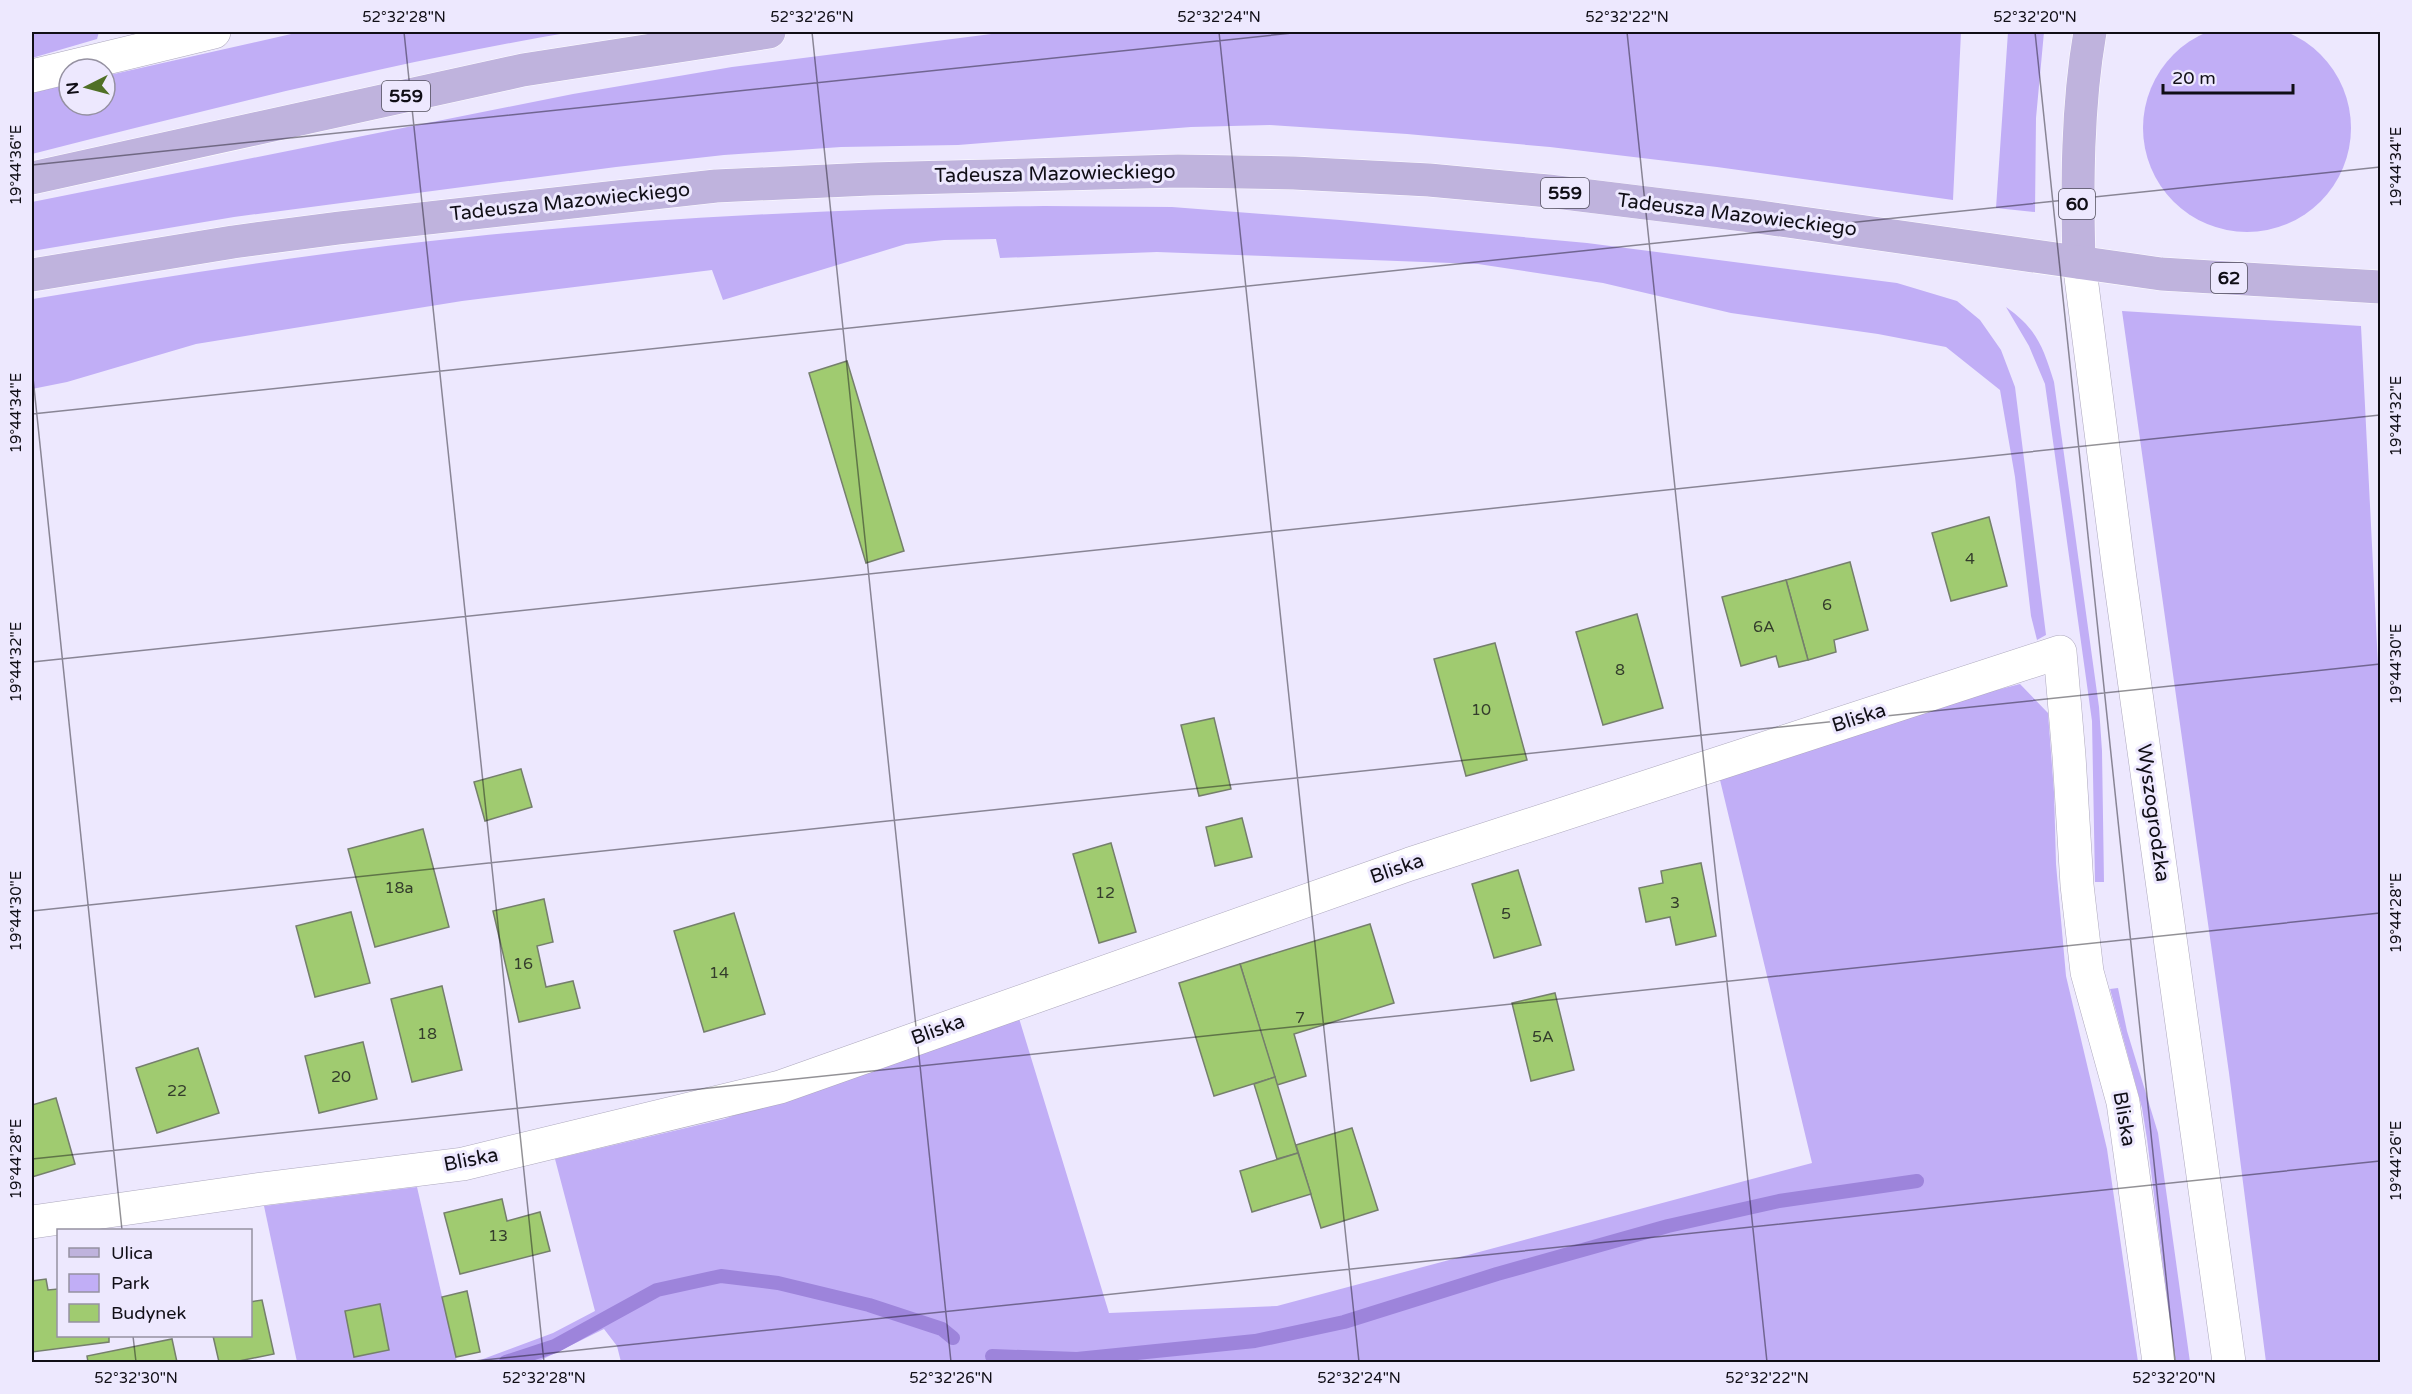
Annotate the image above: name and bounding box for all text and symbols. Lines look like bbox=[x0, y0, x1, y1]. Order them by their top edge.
text: 52°32'28"N bbox=[362, 8, 446, 26]
text: 52°32'26"N bbox=[770, 8, 854, 26]
text: 52°32'24"N bbox=[1177, 8, 1261, 26]
text: 52°32'22"N bbox=[1585, 8, 1669, 26]
text: 52°32'20"N bbox=[1993, 8, 2077, 26]
north arrow bbox=[57, 57, 117, 117]
scale bar bbox=[2163, 57, 2294, 95]
text: 20 m bbox=[2172, 67, 2216, 89]
text: N bbox=[62, 81, 84, 96]
road number: 559 bbox=[382, 81, 430, 111]
text: 19°44'36"E bbox=[7, 125, 25, 205]
text: 19°44'34"E bbox=[2387, 127, 2405, 207]
street label: Tadeusza Mazowieckiego bbox=[934, 160, 1176, 188]
street label: Tadeusza Mazowieckiego bbox=[449, 177, 691, 227]
road number: 559 bbox=[1541, 178, 1589, 208]
street label: Tadeusza Mazowieckiego bbox=[1616, 188, 1858, 242]
road number: 60 bbox=[2059, 189, 2095, 219]
road number: 62 bbox=[2211, 263, 2247, 293]
text: 19°44'34"E bbox=[7, 373, 25, 453]
text: 19°44'32"E bbox=[2387, 376, 2405, 456]
house number: 4 bbox=[1965, 549, 1975, 569]
house number: 6 bbox=[1822, 595, 1832, 615]
house number: 6A bbox=[1753, 617, 1775, 637]
text: 19°44'32"E bbox=[7, 622, 25, 702]
text: 19°44'30"E bbox=[2387, 624, 2405, 704]
house number: 8 bbox=[1615, 660, 1625, 680]
street label: Bliska bbox=[1829, 698, 1889, 738]
house number: 10 bbox=[1471, 700, 1491, 720]
street label: Wyszogrodzka bbox=[2131, 742, 2175, 884]
street label: Bliska bbox=[1367, 849, 1427, 889]
text: 19°44'30"E bbox=[7, 871, 25, 951]
text: 19°44'28"E bbox=[2387, 873, 2405, 953]
house number: 18a bbox=[384, 878, 414, 898]
house number: 12 bbox=[1095, 883, 1115, 903]
house number: 3 bbox=[1670, 893, 1680, 913]
house number: 5 bbox=[1501, 904, 1511, 924]
house number: 16 bbox=[513, 954, 533, 974]
house number: 14 bbox=[709, 963, 729, 983]
house number: 7 bbox=[1295, 1008, 1305, 1028]
street label: Bliska bbox=[908, 1009, 968, 1051]
house number: 18 bbox=[417, 1024, 437, 1044]
house number: 5A bbox=[1532, 1027, 1554, 1047]
house number: 20 bbox=[331, 1067, 351, 1087]
house number: 22 bbox=[167, 1081, 187, 1101]
street label: Bliska bbox=[2107, 1090, 2141, 1148]
text: 19°44'28"E bbox=[7, 1119, 25, 1199]
text: 19°44'26"E bbox=[2387, 1121, 2405, 1201]
street label: Bliska bbox=[442, 1143, 500, 1177]
house number: 13 bbox=[488, 1226, 508, 1246]
legend bbox=[57, 1229, 252, 1337]
text: Ulica bbox=[111, 1242, 153, 1264]
text: Park bbox=[111, 1272, 150, 1294]
text: Budynek bbox=[111, 1302, 186, 1324]
text: 52°32'30"N bbox=[94, 1369, 178, 1387]
text: 52°32'28"N bbox=[502, 1369, 586, 1387]
text: 52°32'26"N bbox=[909, 1369, 993, 1387]
text: 52°32'24"N bbox=[1317, 1369, 1401, 1387]
text: 52°32'22"N bbox=[1725, 1369, 1809, 1387]
text: 52°32'20"N bbox=[2132, 1369, 2216, 1387]

